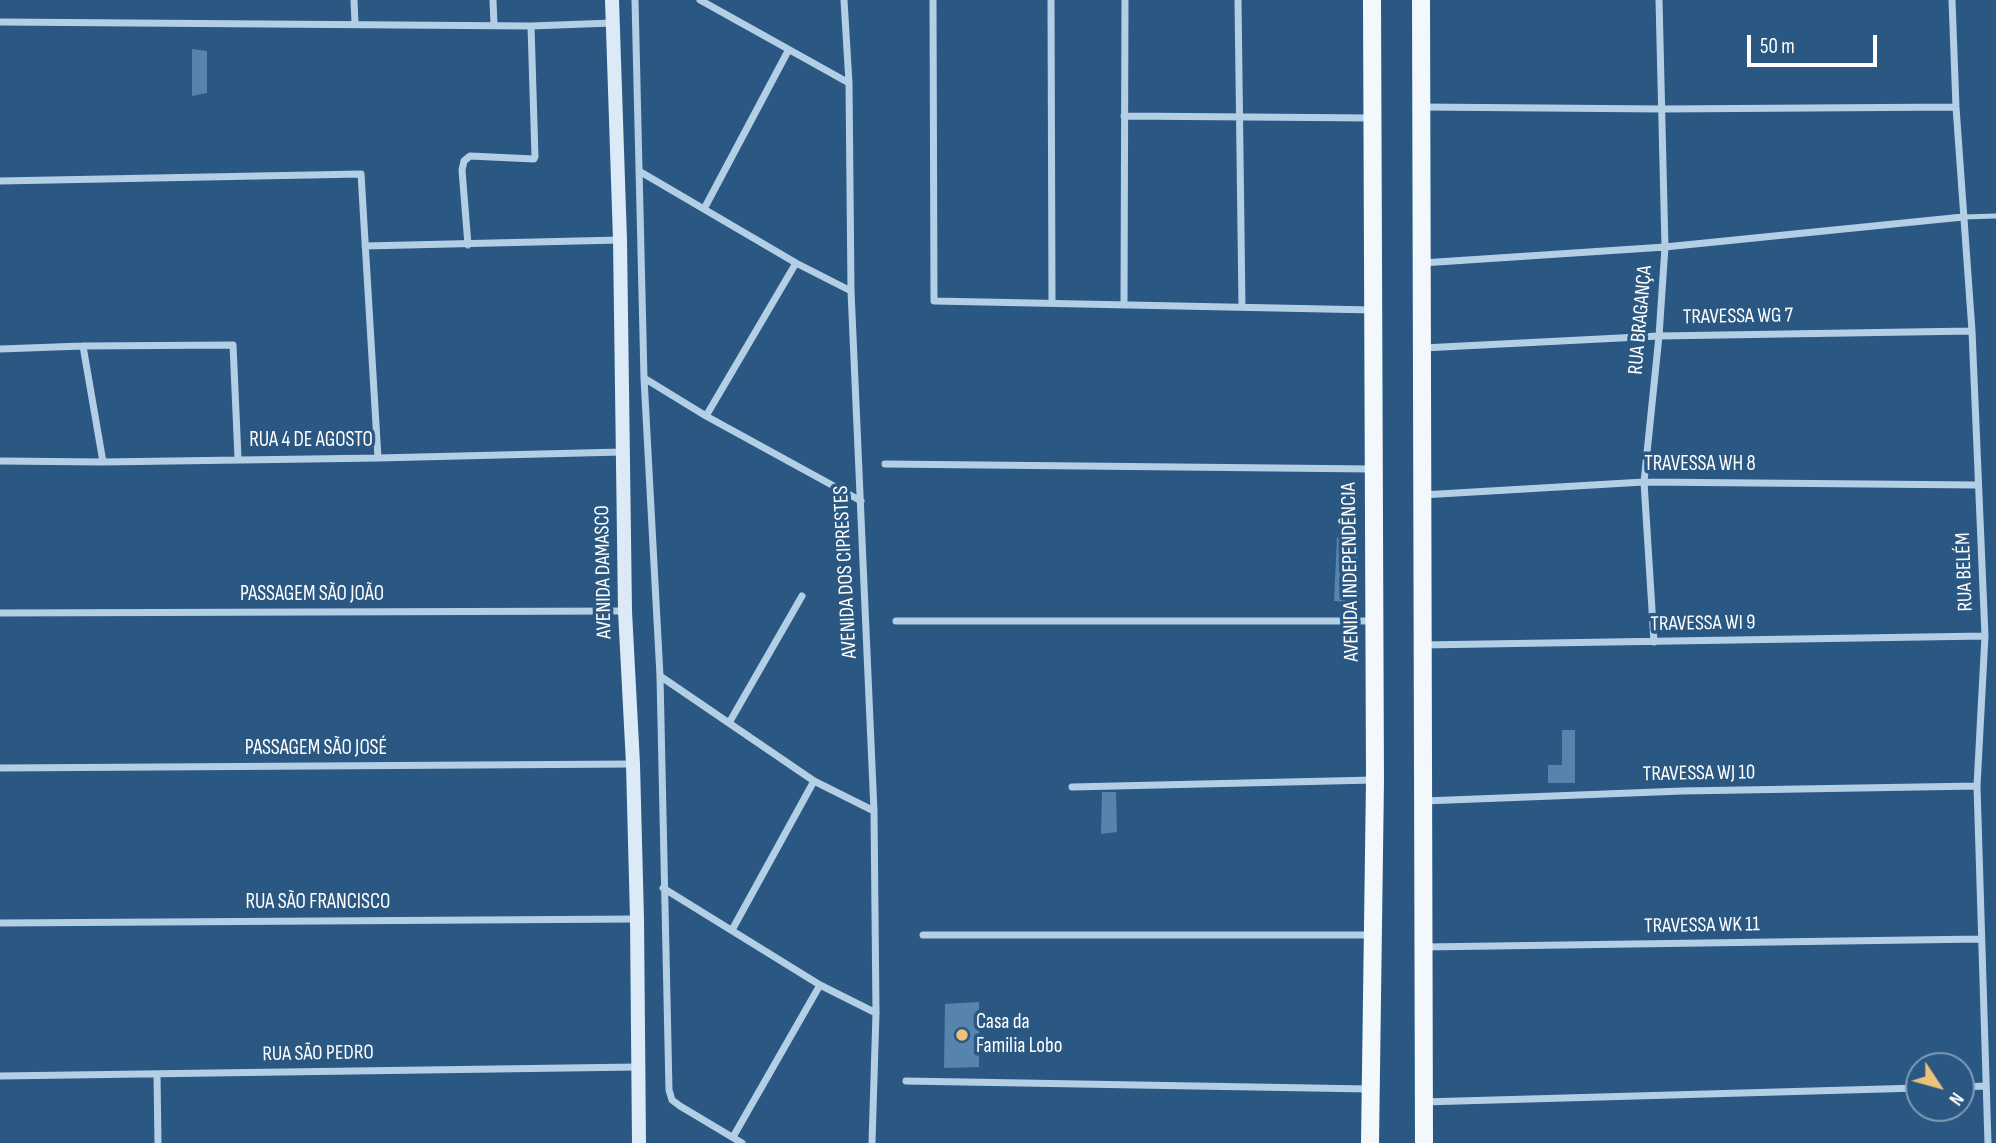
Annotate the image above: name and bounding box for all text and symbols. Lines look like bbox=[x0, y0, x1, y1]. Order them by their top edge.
scale bar bbox=[1751, 21, 1881, 65]
text: 50 m bbox=[1760, 34, 1795, 59]
street label: RUA BRAGANÇA bbox=[1624, 264, 1658, 376]
street label: TRAVESSA WG 7 bbox=[1683, 303, 1793, 331]
street label: RUA 4 DE AGOSTO bbox=[249, 428, 373, 454]
street label: TRAVESSA WH 8 bbox=[1644, 452, 1756, 478]
street label: AVENIDA INDEPENDÊNCIA bbox=[1337, 482, 1365, 662]
street label: AVENIDA DOS CIPRESTES bbox=[829, 485, 863, 659]
street label: AVENIDA DAMASCO bbox=[590, 505, 618, 639]
street label: RUA BELÉM bbox=[1951, 532, 1979, 612]
street label: PASSAGEM SÃO JOÃO bbox=[240, 582, 384, 608]
street label: TRAVESSA WI 9 bbox=[1650, 610, 1756, 638]
street label: PASSAGEM SÃO JOSÉ bbox=[245, 736, 387, 762]
street label: TRAVESSA WJ 10 bbox=[1643, 760, 1755, 788]
street label: RUA SÃO FRANCISCO bbox=[246, 890, 390, 916]
street label: TRAVESSA WK 11 bbox=[1644, 912, 1760, 940]
place label: Casa da Familia Lobo bbox=[976, 1010, 1062, 1060]
marker: Casa da Familia Lobo bbox=[954, 1027, 970, 1043]
street label: RUA SÃO PEDRO bbox=[262, 1040, 374, 1068]
north arrow bbox=[1905, 1052, 1975, 1122]
text: N bbox=[1943, 1088, 1968, 1109]

